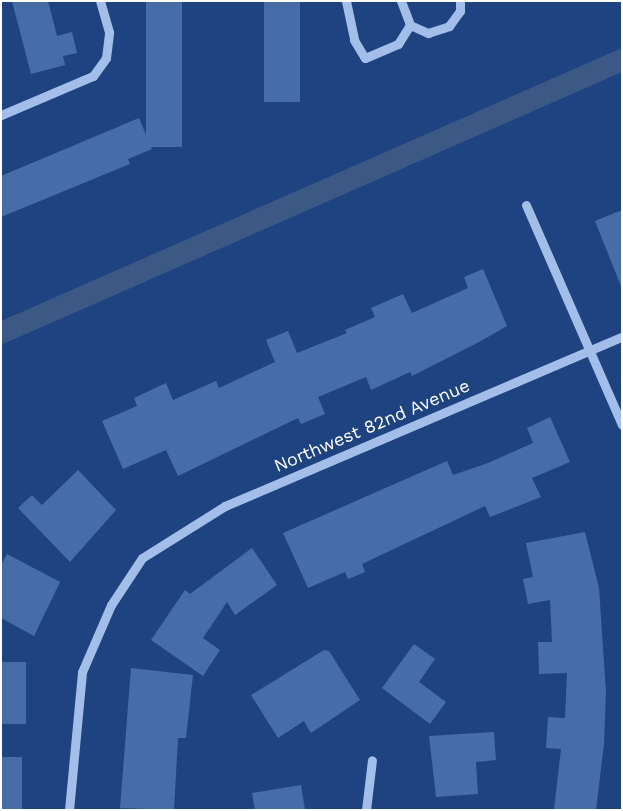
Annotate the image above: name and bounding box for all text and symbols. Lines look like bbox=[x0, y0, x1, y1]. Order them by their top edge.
street label: Northwest 82nd Avenue bbox=[271, 375, 473, 477]

